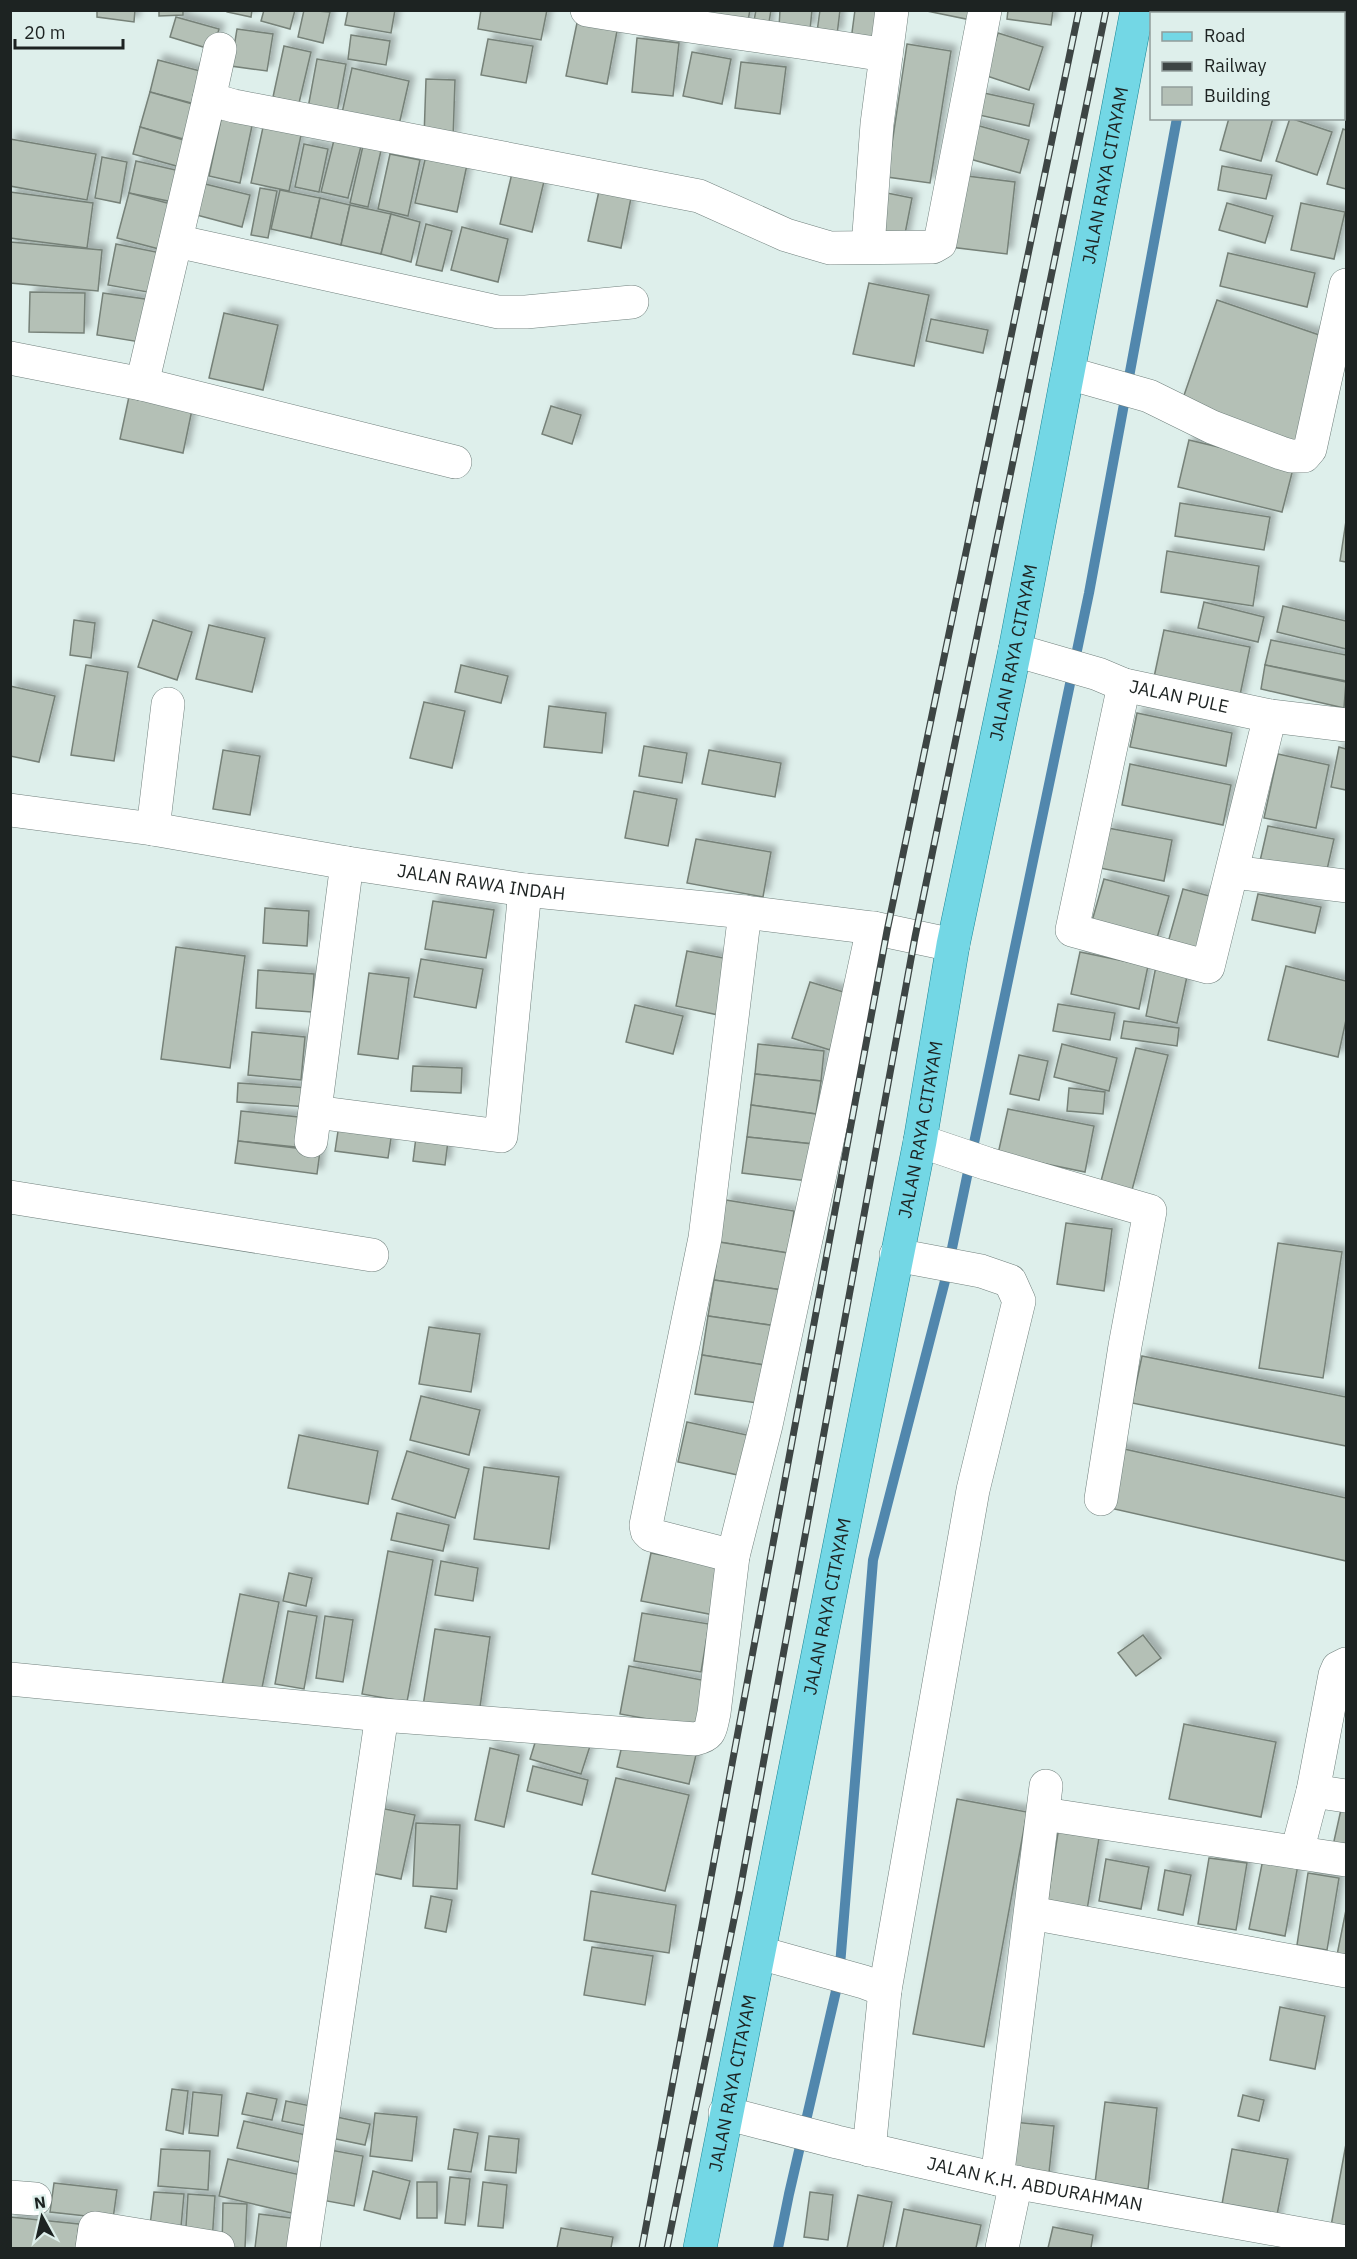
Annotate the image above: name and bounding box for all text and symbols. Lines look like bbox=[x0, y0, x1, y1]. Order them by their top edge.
scale bar bbox=[15, 12, 123, 50]
legend bbox=[1150, 12, 1345, 120]
text: 20 m bbox=[24, 21, 66, 44]
text: Road bbox=[1204, 24, 1245, 47]
text: Railway bbox=[1204, 54, 1266, 77]
text: Building bbox=[1204, 84, 1271, 107]
street label: JALAN RAYA CITAYAM bbox=[1077, 85, 1133, 266]
street label: JALAN RAYA CITAYAM bbox=[984, 562, 1042, 743]
street label: JALAN PULE bbox=[1127, 674, 1231, 718]
street label: JALAN RAWA INDAH bbox=[396, 859, 566, 905]
street label: JALAN RAYA CITAYAM bbox=[893, 1039, 948, 1220]
street label: JALAN RAYA CITAYAM bbox=[798, 1516, 856, 1697]
street label: JALAN RAYA CITAYAM bbox=[703, 1993, 761, 2174]
street label: JALAN K.H. ABDURAHMAN bbox=[925, 2151, 1144, 2216]
north arrow bbox=[12, 2187, 72, 2247]
text: N bbox=[33, 2191, 47, 2213]

